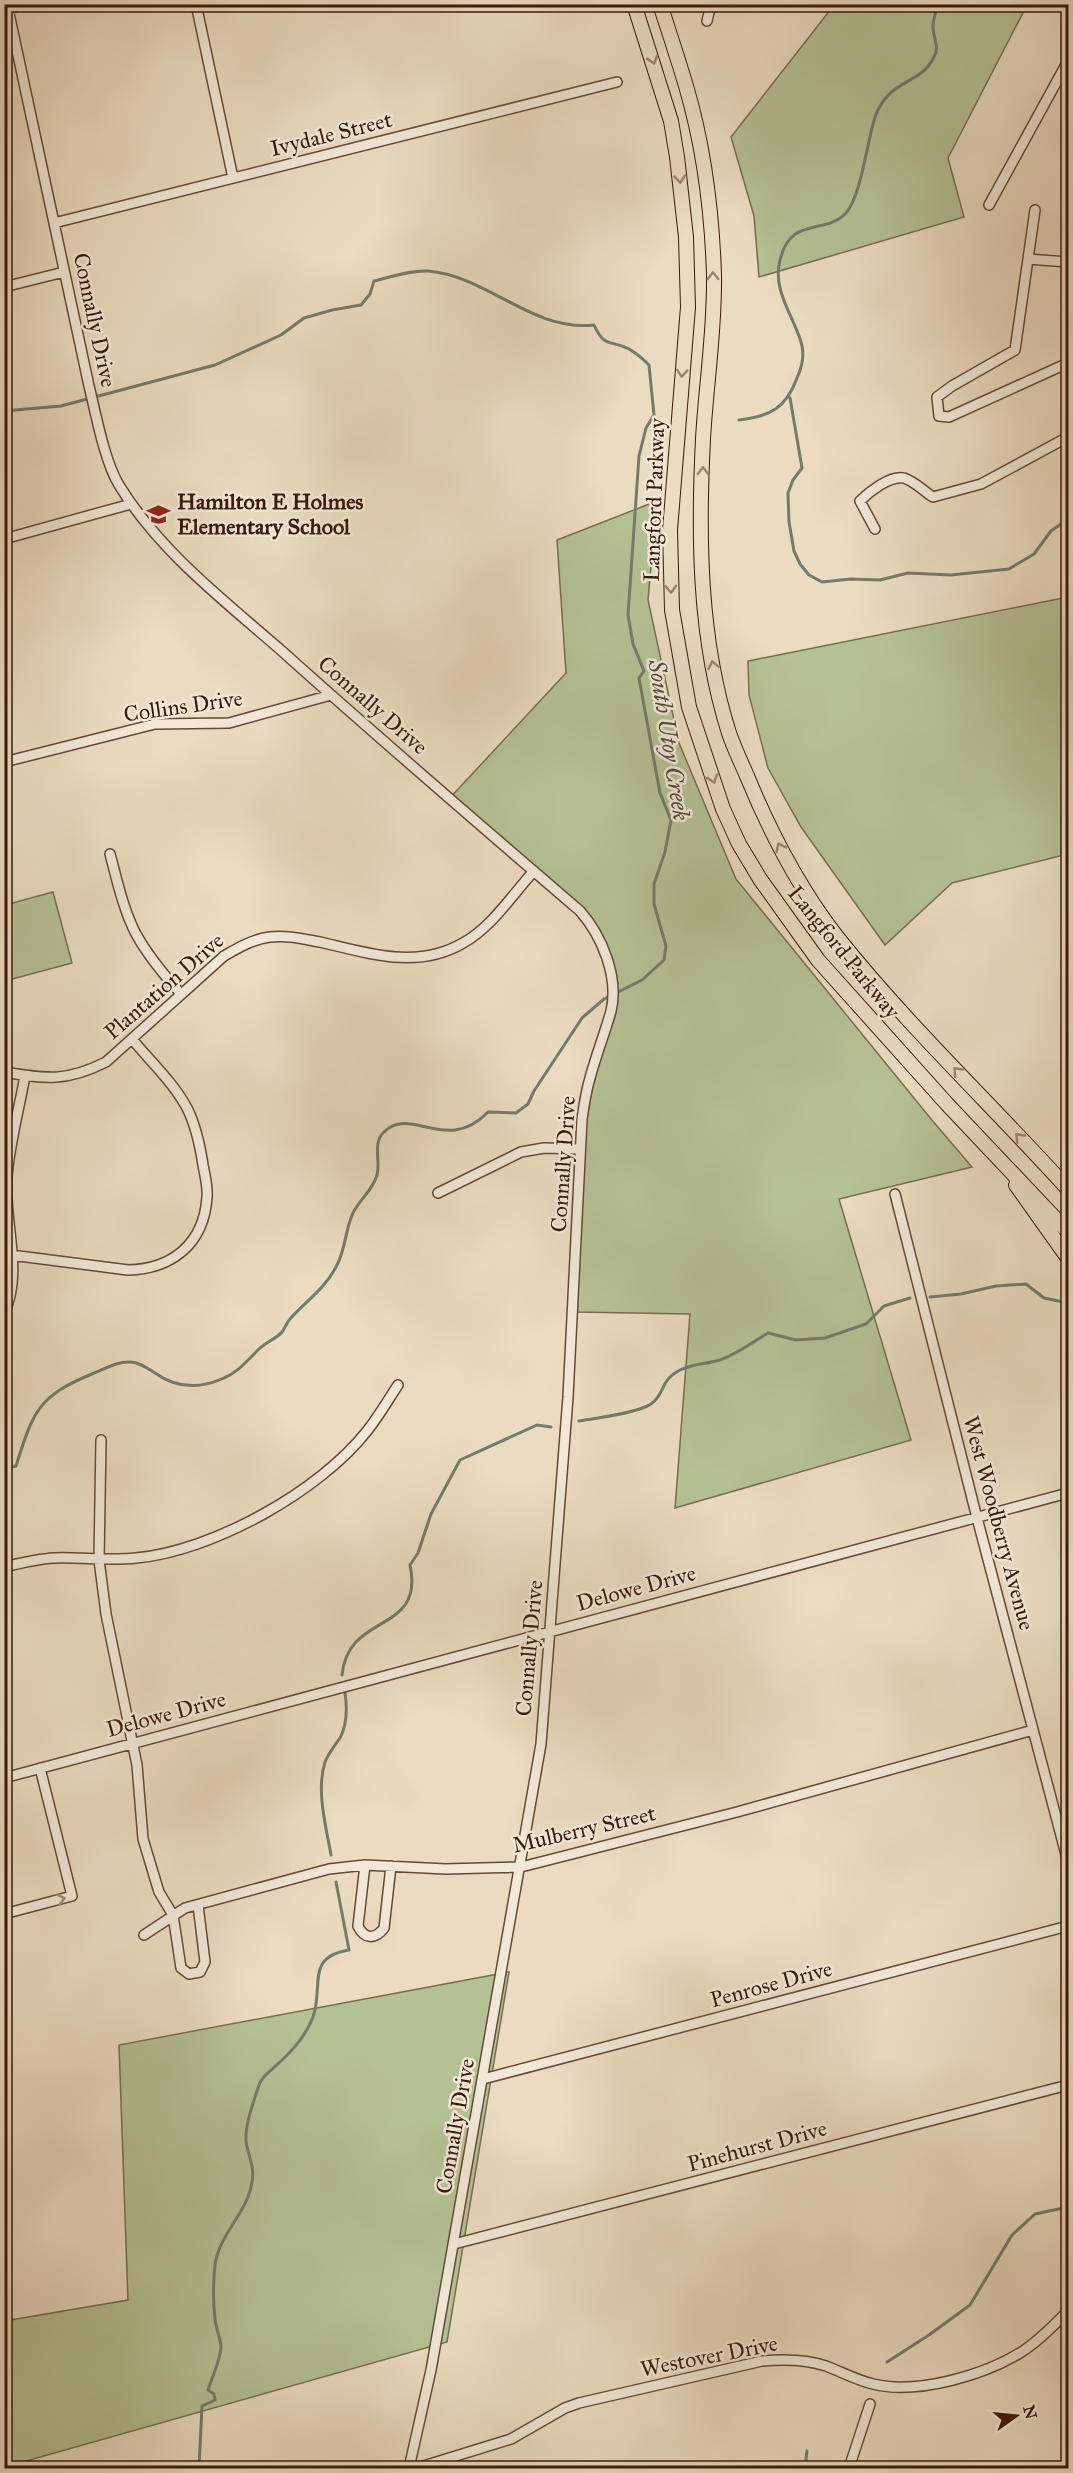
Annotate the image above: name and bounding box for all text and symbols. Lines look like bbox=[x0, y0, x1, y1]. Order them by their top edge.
one-way arrow bbox=[645, 54, 658, 65]
street label: Ivydale Street bbox=[267, 106, 395, 162]
one-way arrow bbox=[673, 175, 686, 184]
street label: Connally Drive bbox=[68, 250, 122, 390]
one-way arrow bbox=[707, 272, 720, 281]
one-way arrow bbox=[675, 369, 688, 378]
street label: Langford Parkway bbox=[638, 417, 670, 582]
one-way arrow bbox=[696, 466, 709, 475]
place label: Hamilton E Holmes Elementary School bbox=[177, 488, 363, 540]
school or university icon: Hamilton E Holmes Elementary School bbox=[146, 501, 172, 527]
one-way arrow bbox=[665, 584, 678, 593]
street label: Connally Drive bbox=[313, 650, 433, 760]
water label: South Utoy Creek bbox=[641, 656, 697, 823]
one-way arrow bbox=[707, 660, 720, 670]
street label: Collins Drive bbox=[122, 684, 244, 728]
one-way arrow bbox=[705, 773, 718, 783]
one-way arrow bbox=[776, 843, 788, 854]
street label: Langford Parkway bbox=[782, 880, 906, 1025]
street label: Plantation Drive bbox=[99, 927, 229, 1045]
one-way arrow bbox=[953, 1067, 964, 1078]
street label: Connally Drive bbox=[545, 1095, 581, 1233]
one-way arrow bbox=[1015, 1133, 1026, 1143]
street label: West Woodberry Avenue bbox=[957, 1413, 1041, 1633]
street label: Delowe Drive bbox=[573, 1559, 699, 1617]
street label: Connally Drive bbox=[510, 1579, 548, 1717]
street label: Delowe Drive bbox=[103, 1685, 229, 1743]
street label: Mulberry Street bbox=[510, 1799, 658, 1859]
one-way arrow bbox=[55, 1894, 66, 1906]
street label: Penrose Drive bbox=[707, 1955, 835, 2013]
street label: Connally Drive bbox=[430, 2056, 480, 2196]
street label: Pinehurst Drive bbox=[684, 2114, 830, 2178]
street label: Westover Drive bbox=[638, 2329, 780, 2383]
north arrow bbox=[986, 2386, 1046, 2446]
text: N bbox=[1019, 2403, 1041, 2422]

